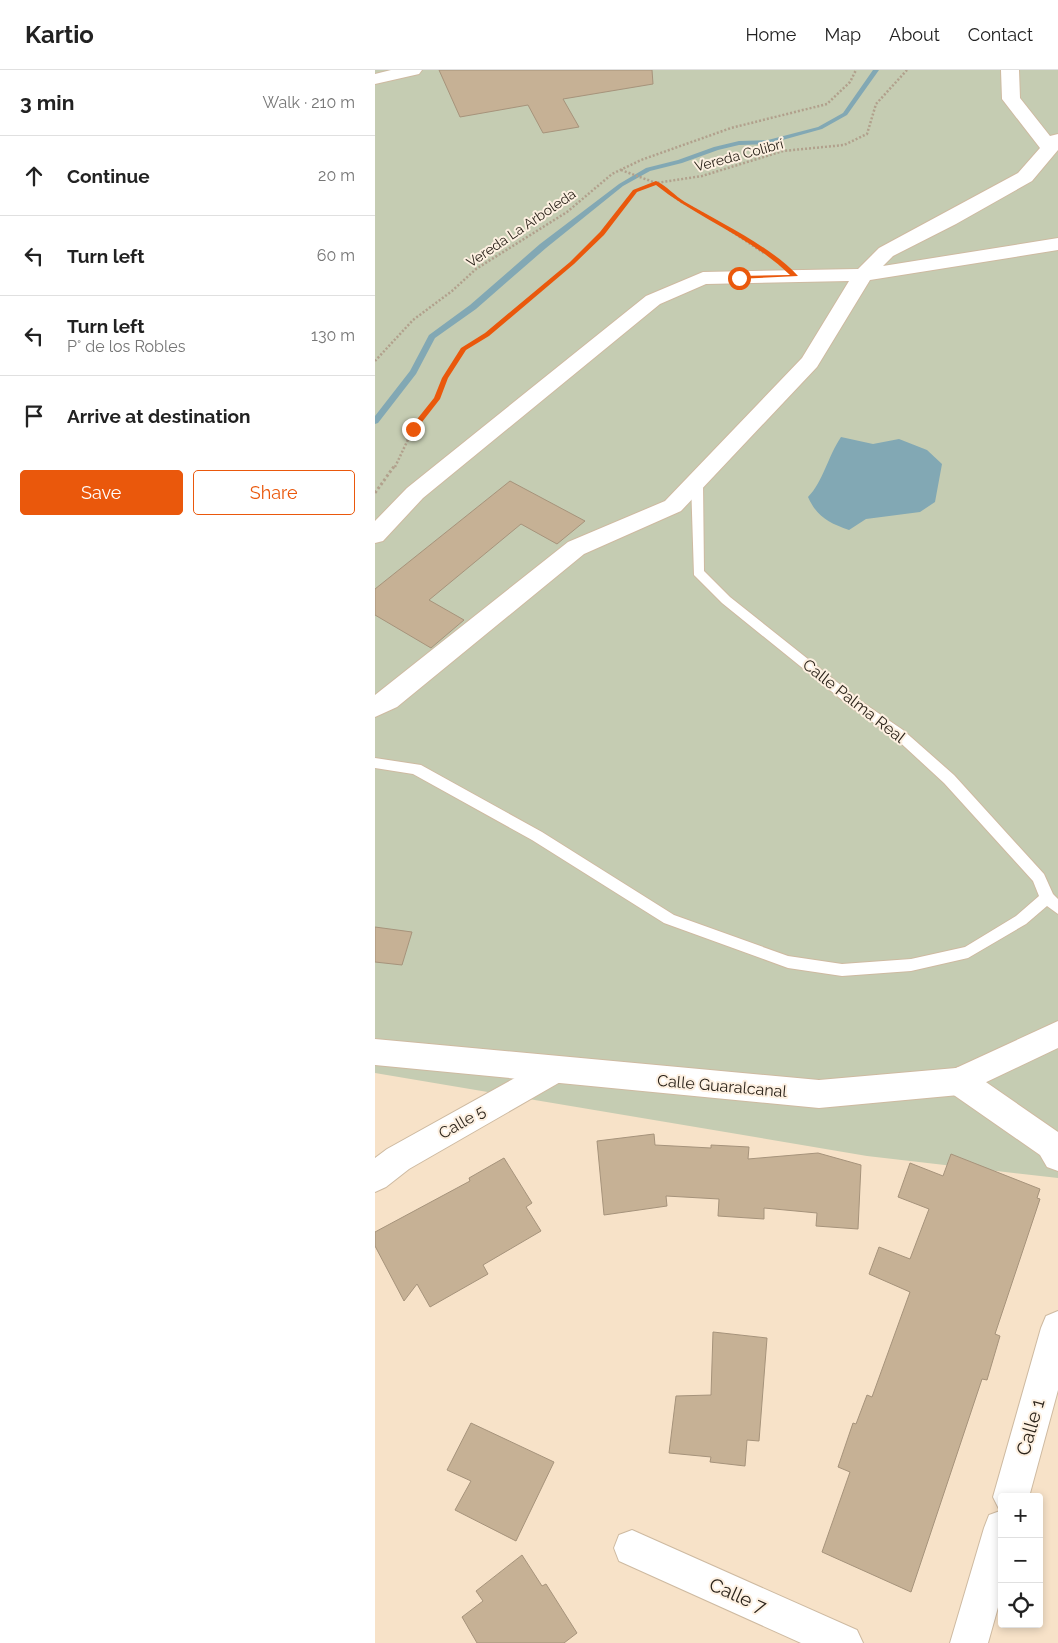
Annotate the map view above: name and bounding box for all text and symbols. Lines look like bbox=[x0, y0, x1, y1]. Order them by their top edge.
text: Kartio bbox=[25, 20, 94, 49]
text: Home bbox=[745, 24, 796, 45]
text: Map bbox=[824, 24, 861, 45]
text: About bbox=[889, 24, 940, 45]
text: Contact bbox=[968, 24, 1033, 45]
text: 3 min bbox=[20, 90, 74, 115]
text: Walk · 210 m bbox=[263, 93, 355, 112]
street label: Vereda Colibrí bbox=[693, 135, 786, 175]
icon: ahead bbox=[20, 162, 48, 190]
text: Continue bbox=[67, 165, 150, 187]
text: 20 m bbox=[318, 166, 355, 185]
street label: Vereda La Arboleda bbox=[463, 186, 579, 270]
icon: left bbox=[20, 242, 48, 270]
text: Turn left bbox=[67, 245, 144, 267]
text: 60 m bbox=[317, 246, 355, 265]
route start bbox=[728, 267, 751, 290]
text: Turn left bbox=[67, 315, 144, 337]
icon: left bbox=[20, 322, 48, 350]
text: 130 m bbox=[311, 326, 355, 345]
text: P° de los Robles bbox=[67, 337, 185, 356]
icon: arrive bbox=[20, 402, 48, 430]
text: Arrive at destination bbox=[67, 405, 251, 427]
route end bbox=[402, 418, 425, 441]
button: Save bbox=[20, 470, 183, 515]
button: Share bbox=[193, 470, 355, 515]
street label: Calle Palma Real bbox=[799, 655, 910, 747]
street label: Calle Guaralcanal bbox=[656, 1071, 788, 1101]
street label: Calle 5 bbox=[435, 1101, 489, 1143]
street label: Calle 1 bbox=[1011, 1396, 1049, 1458]
map controls bbox=[998, 1493, 1043, 1628]
button: + bbox=[998, 1493, 1043, 1538]
button: − bbox=[998, 1538, 1043, 1583]
street label: Calle 7 bbox=[706, 1573, 770, 1617]
button: locate bbox=[998, 1583, 1043, 1628]

